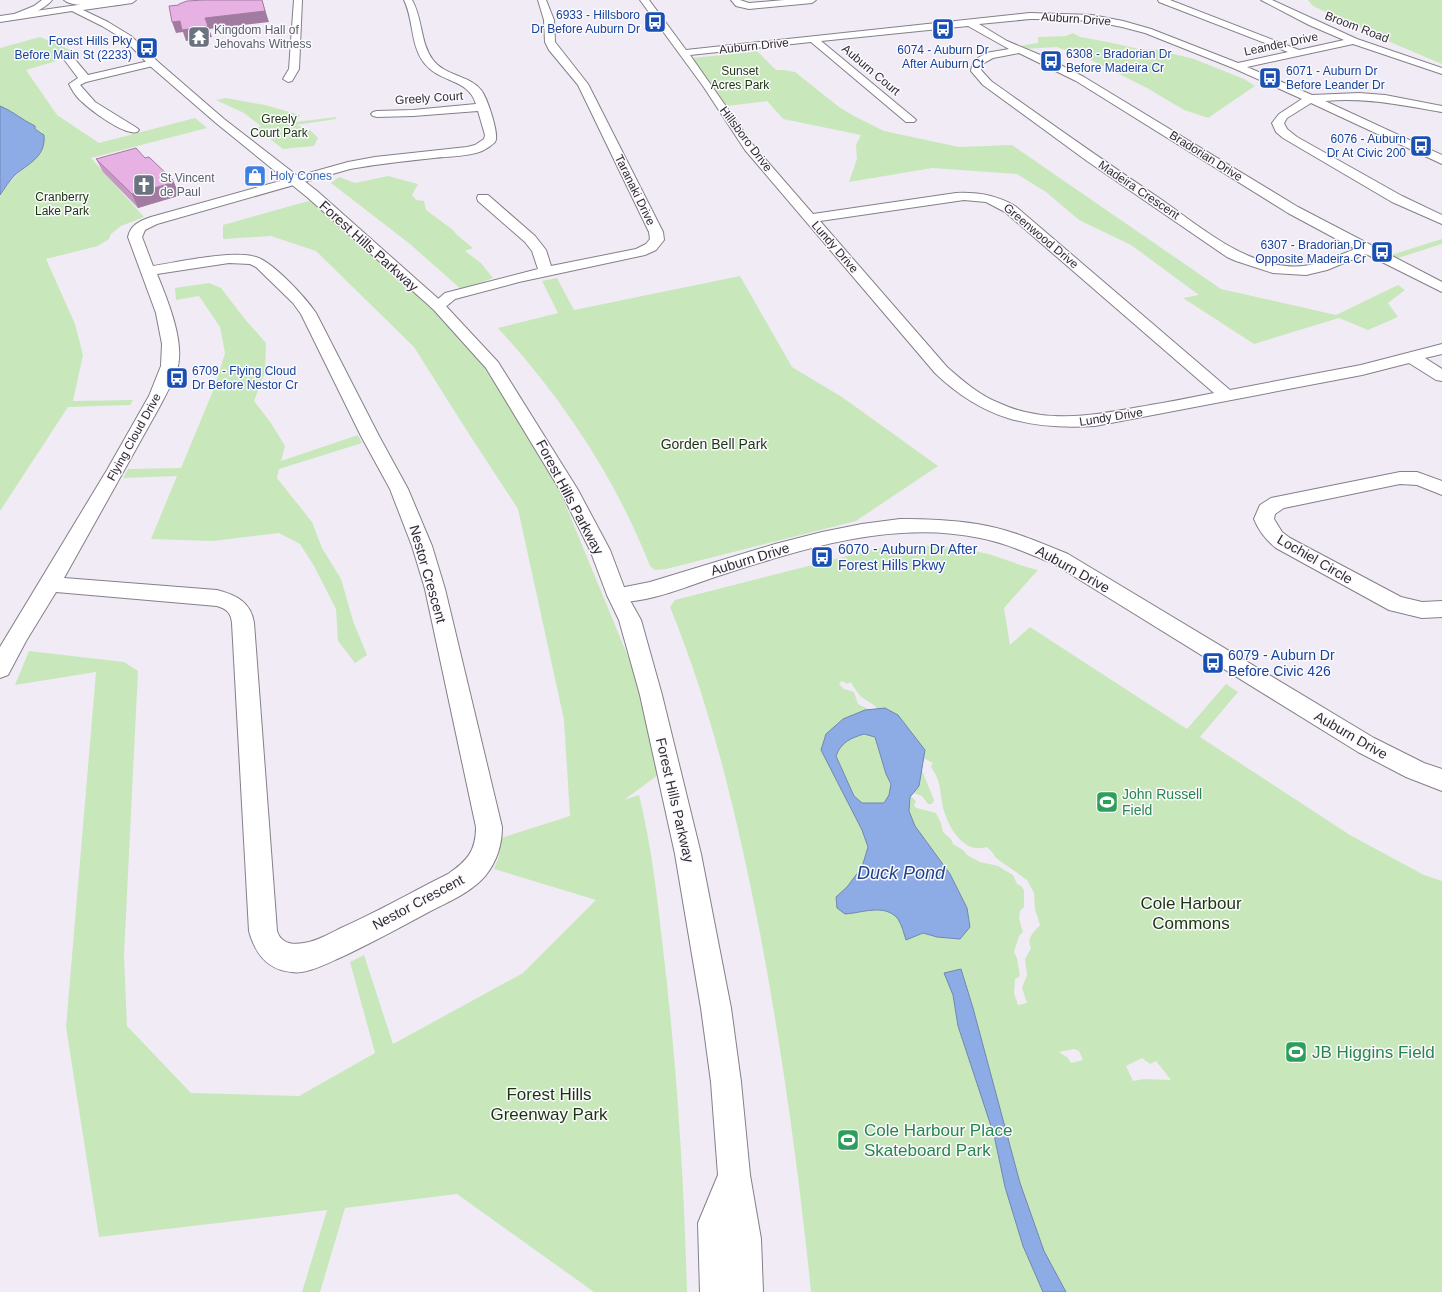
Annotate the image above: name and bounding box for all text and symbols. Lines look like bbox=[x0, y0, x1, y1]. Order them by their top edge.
place label: 6933 - Hillsboro Dr Before Auburn Dr bbox=[531, 8, 640, 36]
street label: Broom Road bbox=[1323, 8, 1391, 46]
bus stop icon: 6933 - Hillsboro Dr Before Auburn Dr bbox=[642, 9, 668, 35]
street label: Auburn Drive bbox=[1041, 10, 1112, 28]
bus stop icon: 6074 - Auburn Dr After Auburn Ct bbox=[930, 16, 956, 42]
place label: Kingdom Hall of Jehovahs Witness bbox=[214, 23, 311, 51]
temple icon: Kingdom Hall of Jehovahs Witness bbox=[186, 24, 212, 50]
street label: Leander Drive bbox=[1243, 29, 1320, 59]
place label: Forest Hills Pky Before Main St (2233) bbox=[15, 34, 132, 62]
bus stop icon: Forest Hills Pky Before Main St (2233) bbox=[134, 35, 160, 61]
street label: Auburn Drive bbox=[718, 35, 790, 57]
street label: Auburn Court bbox=[839, 42, 903, 99]
place label: 6074 - Auburn Dr After Auburn Ct bbox=[897, 43, 989, 71]
place label: 6308 - Bradorian Dr Before Madeira Cr bbox=[1066, 47, 1171, 75]
bus stop icon: 6308 - Bradorian Dr Before Madeira Cr bbox=[1038, 48, 1064, 74]
park label: Sunset Acres Park bbox=[711, 64, 770, 92]
place label: 6071 - Auburn Dr Before Leander Dr bbox=[1286, 64, 1385, 92]
bus stop icon: 6071 - Auburn Dr Before Leander Dr bbox=[1257, 65, 1283, 91]
street label: Greely Court bbox=[395, 89, 464, 107]
street label: Hillsboro Drive bbox=[717, 104, 775, 175]
park label: Greely Court Park bbox=[250, 112, 309, 140]
street label: Bradorian Drive bbox=[1167, 128, 1245, 184]
place label: 6076 - Auburn Dr At Civic 200 bbox=[1327, 132, 1406, 160]
bus stop icon: 6076 - Auburn Dr At Civic 200 bbox=[1408, 133, 1434, 159]
street label: Taranaki Drive bbox=[612, 152, 658, 228]
street label: Madeira Crescent bbox=[1096, 158, 1183, 223]
shop icon: Holy Cones bbox=[242, 163, 268, 189]
place label: Holy Cones bbox=[270, 169, 332, 183]
place label: St Vincent de Paul bbox=[160, 171, 215, 199]
church icon: St Vincent de Paul bbox=[131, 172, 157, 198]
park label: Cranberry Lake Park bbox=[35, 190, 90, 218]
street label: Forest Hills Parkway bbox=[316, 197, 422, 295]
street label: Greenwood Drive bbox=[1001, 201, 1082, 272]
street label: Lundy Drive bbox=[809, 218, 862, 276]
place label: 6307 - Bradorian Dr Opposite Madeira Cr bbox=[1255, 238, 1366, 266]
bus stop icon: 6307 - Bradorian Dr Opposite Madeira Cr bbox=[1369, 239, 1395, 265]
place label: 6709 - Flying Cloud Dr Before Nestor Cr bbox=[192, 364, 298, 392]
bus stop icon: 6709 - Flying Cloud Dr Before Nestor Cr bbox=[164, 365, 190, 391]
street label: Flying Cloud Drive bbox=[104, 390, 164, 483]
street label: Lundy Drive bbox=[1078, 405, 1144, 429]
park label: Gorden Bell Park bbox=[661, 436, 768, 452]
street label: Forest Hills Parkway bbox=[533, 437, 607, 557]
street label: Nestor Crescent bbox=[406, 523, 450, 625]
street label: Lochiel Circle bbox=[1275, 531, 1356, 587]
street label: Auburn Drive bbox=[709, 539, 792, 579]
place label: 6070 - Auburn Dr After Forest Hills Pkwy bbox=[838, 541, 978, 573]
street label: Auburn Drive bbox=[1033, 542, 1113, 596]
bus stop icon: 6070 - Auburn Dr After Forest Hills Pkwy bbox=[809, 544, 835, 570]
place label: 6079 - Auburn Dr Before Civic 426 bbox=[1228, 647, 1335, 679]
bus stop icon: 6079 - Auburn Dr Before Civic 426 bbox=[1200, 650, 1226, 676]
street label: Auburn Drive bbox=[1312, 708, 1391, 762]
street label: Forest Hills Parkway bbox=[653, 736, 697, 864]
place label: John Russell Field bbox=[1122, 786, 1202, 818]
sports icon: John Russell Field bbox=[1094, 789, 1120, 815]
water label: Duck Pond bbox=[857, 863, 946, 883]
street label: Nestor Crescent bbox=[370, 871, 467, 933]
park label: Cole Harbour Commons bbox=[1140, 894, 1242, 933]
sports icon: JB Higgins Field bbox=[1283, 1039, 1309, 1065]
place label: JB Higgins Field bbox=[1312, 1043, 1435, 1062]
park label: Forest Hills Greenway Park bbox=[490, 1085, 608, 1124]
place label: Cole Harbour Place Skateboard Park bbox=[864, 1121, 1012, 1160]
sports icon: Cole Harbour Place Skateboard Park bbox=[835, 1127, 861, 1153]

